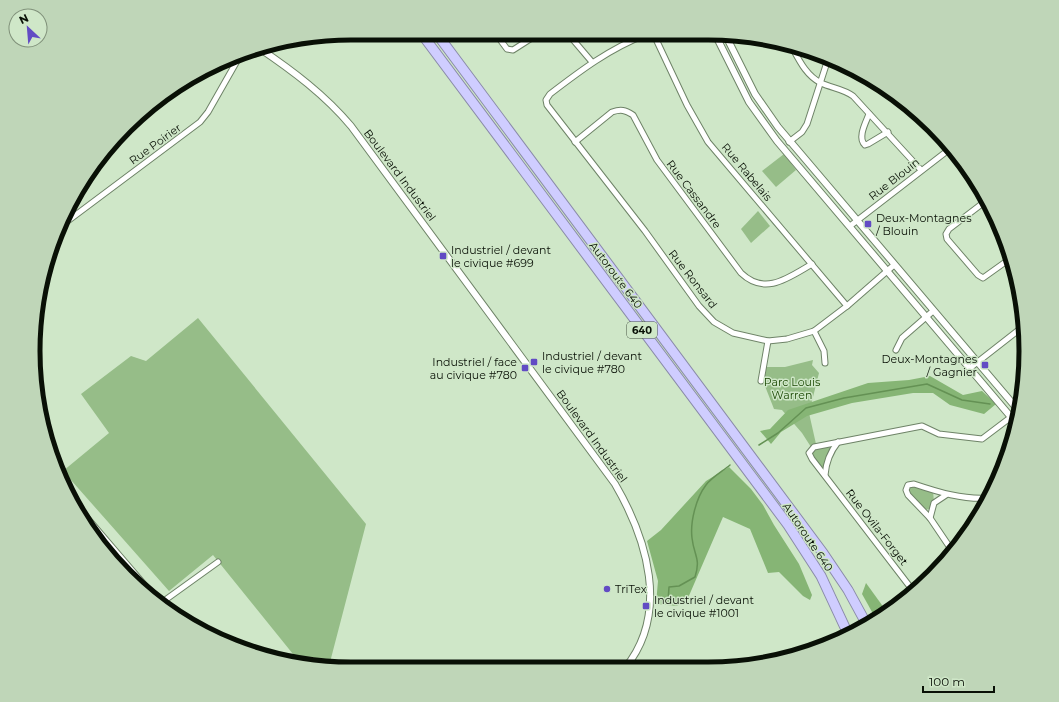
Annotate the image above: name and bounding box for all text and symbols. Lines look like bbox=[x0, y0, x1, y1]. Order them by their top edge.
north arrow bbox=[8, 8, 48, 48]
text: N bbox=[17, 11, 31, 27]
street label: Rue Poirier bbox=[126, 120, 184, 168]
street label: Boulevard Industriel bbox=[361, 126, 439, 224]
street label: Rue Rabelais bbox=[719, 140, 776, 204]
street label: Rue Blouin bbox=[866, 155, 922, 203]
street label: Rue Cassandre bbox=[664, 157, 725, 231]
place label: Deux-Montagnes / Blouin bbox=[875, 211, 972, 238]
marker: Deux-Montagnes / Blouin bbox=[863, 219, 873, 229]
street label: Autoroute 640 bbox=[586, 239, 646, 311]
place label: Industriel / devant le civique #699 bbox=[451, 243, 551, 270]
street label: Rue Ronsard bbox=[666, 247, 720, 311]
marker: Industriel / devant le civique #699 bbox=[438, 251, 448, 261]
road number: 640 bbox=[627, 322, 657, 338]
place label: Industriel / devant le civique #780 bbox=[542, 349, 642, 376]
place label: Deux-Montagnes / Gagnier bbox=[881, 352, 978, 379]
place label: Industriel / face au civique #780 bbox=[430, 355, 517, 382]
marker: Industriel / devant le civique #780 bbox=[529, 357, 539, 367]
marker: Deux-Montagnes / Gagnier bbox=[980, 360, 990, 370]
marker: Industriel / face au civique #780 bbox=[520, 363, 530, 373]
park label: Parc Louis Warren bbox=[764, 375, 821, 402]
street label: Boulevard Industriel bbox=[554, 387, 630, 485]
street label: Rue Ovila-Forget bbox=[843, 486, 912, 568]
street label: Autoroute 640 bbox=[780, 500, 836, 574]
place label: TriTex bbox=[615, 582, 647, 596]
marker: TriTex bbox=[602, 584, 612, 594]
place label: Industriel / devant le civique #1001 bbox=[654, 593, 754, 620]
marker: Industriel / devant le civique #1001 bbox=[641, 601, 651, 611]
scale bar bbox=[923, 668, 994, 694]
text: 100 m bbox=[929, 674, 965, 689]

